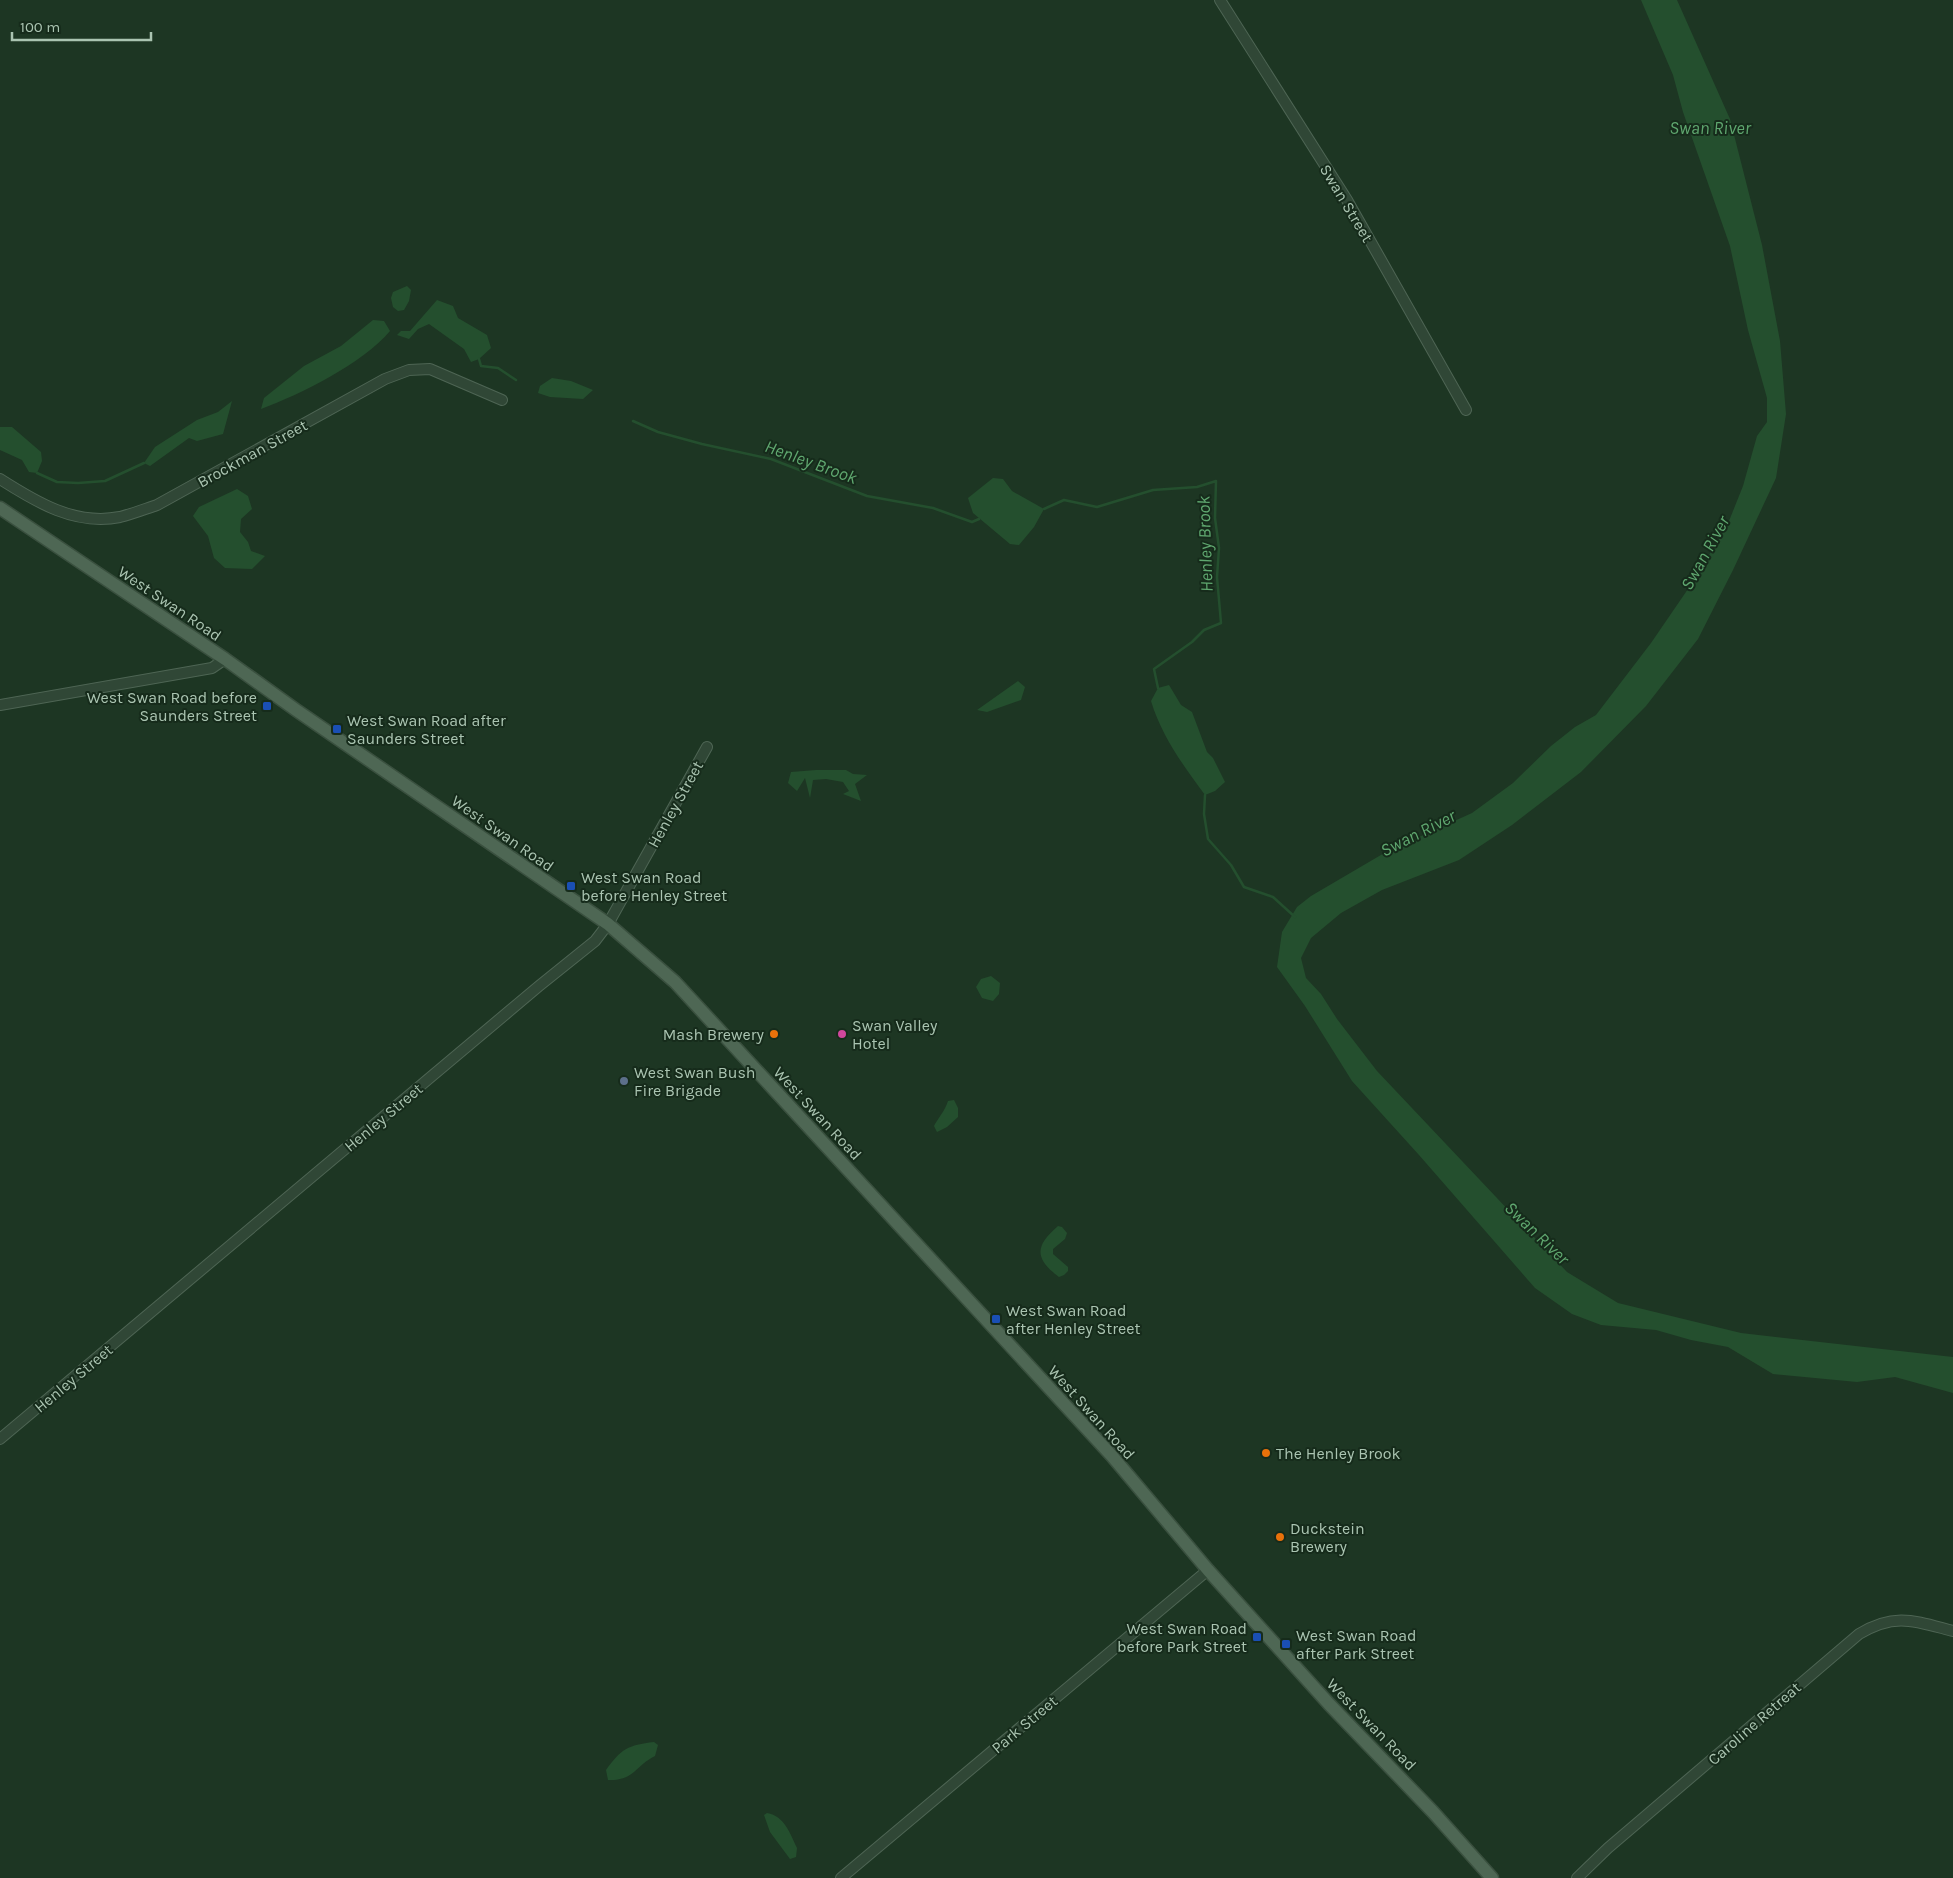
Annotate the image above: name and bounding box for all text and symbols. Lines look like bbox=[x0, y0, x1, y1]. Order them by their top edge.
scale bar bbox=[12, 10, 151, 42]
text: 100 m bbox=[20, 18, 60, 36]
water label: Swan River bbox=[1669, 117, 1752, 139]
street label: Swan Street bbox=[1316, 161, 1377, 246]
street label: Brockman Street bbox=[194, 415, 311, 492]
water label: Henley Brook bbox=[762, 435, 861, 489]
water label: Henley Brook bbox=[1192, 494, 1218, 593]
water label: Swan River bbox=[1676, 511, 1735, 594]
street label: West Swan Road bbox=[114, 562, 225, 645]
place label: West Swan Road before Saunders Street bbox=[87, 688, 257, 725]
marker: West Swan Road before Saunders Street bbox=[261, 700, 273, 712]
place label: West Swan Road after Saunders Street bbox=[347, 711, 506, 748]
marker: West Swan Road after Saunders Street bbox=[331, 723, 343, 735]
street label: Henley Street bbox=[644, 757, 707, 851]
street label: West Swan Road bbox=[448, 791, 558, 876]
water label: Swan River bbox=[1377, 804, 1460, 861]
place label: West Swan Road before Henley Street bbox=[581, 868, 727, 905]
marker: West Swan Road before Henley Street bbox=[565, 880, 577, 892]
place label: Swan Valley Hotel bbox=[852, 1016, 938, 1053]
place label: Mash Brewery bbox=[663, 1025, 765, 1044]
marker: Mash Brewery bbox=[768, 1028, 780, 1040]
marker: Swan Valley Hotel bbox=[836, 1028, 848, 1040]
place label: West Swan Bush Fire Brigade bbox=[634, 1063, 755, 1100]
street label: West Swan Road bbox=[770, 1063, 866, 1164]
marker: West Swan Bush Fire Brigade bbox=[618, 1075, 630, 1087]
street label: Henley Street bbox=[340, 1079, 426, 1156]
water label: Swan River bbox=[1500, 1197, 1575, 1270]
place label: West Swan Road after Henley Street bbox=[1006, 1301, 1141, 1338]
marker: West Swan Road after Henley Street bbox=[990, 1313, 1002, 1325]
street label: Henley Street bbox=[30, 1340, 116, 1417]
street label: West Swan Road bbox=[1044, 1361, 1139, 1464]
place label: The Henley Brook bbox=[1276, 1444, 1400, 1463]
marker: The Henley Brook bbox=[1260, 1447, 1272, 1459]
place label: Duckstein Brewery bbox=[1290, 1519, 1365, 1556]
marker: Duckstein Brewery bbox=[1274, 1531, 1286, 1543]
place label: West Swan Road before Park Street bbox=[1117, 1619, 1247, 1656]
place label: West Swan Road after Park Street bbox=[1296, 1626, 1417, 1663]
marker: West Swan Road before Park Street bbox=[1251, 1631, 1263, 1643]
marker: West Swan Road after Park Street bbox=[1280, 1638, 1292, 1650]
street label: West Swan Road bbox=[1323, 1674, 1420, 1774]
street label: Caroline Retreat bbox=[1704, 1678, 1805, 1769]
street label: Park Street bbox=[988, 1691, 1061, 1757]

